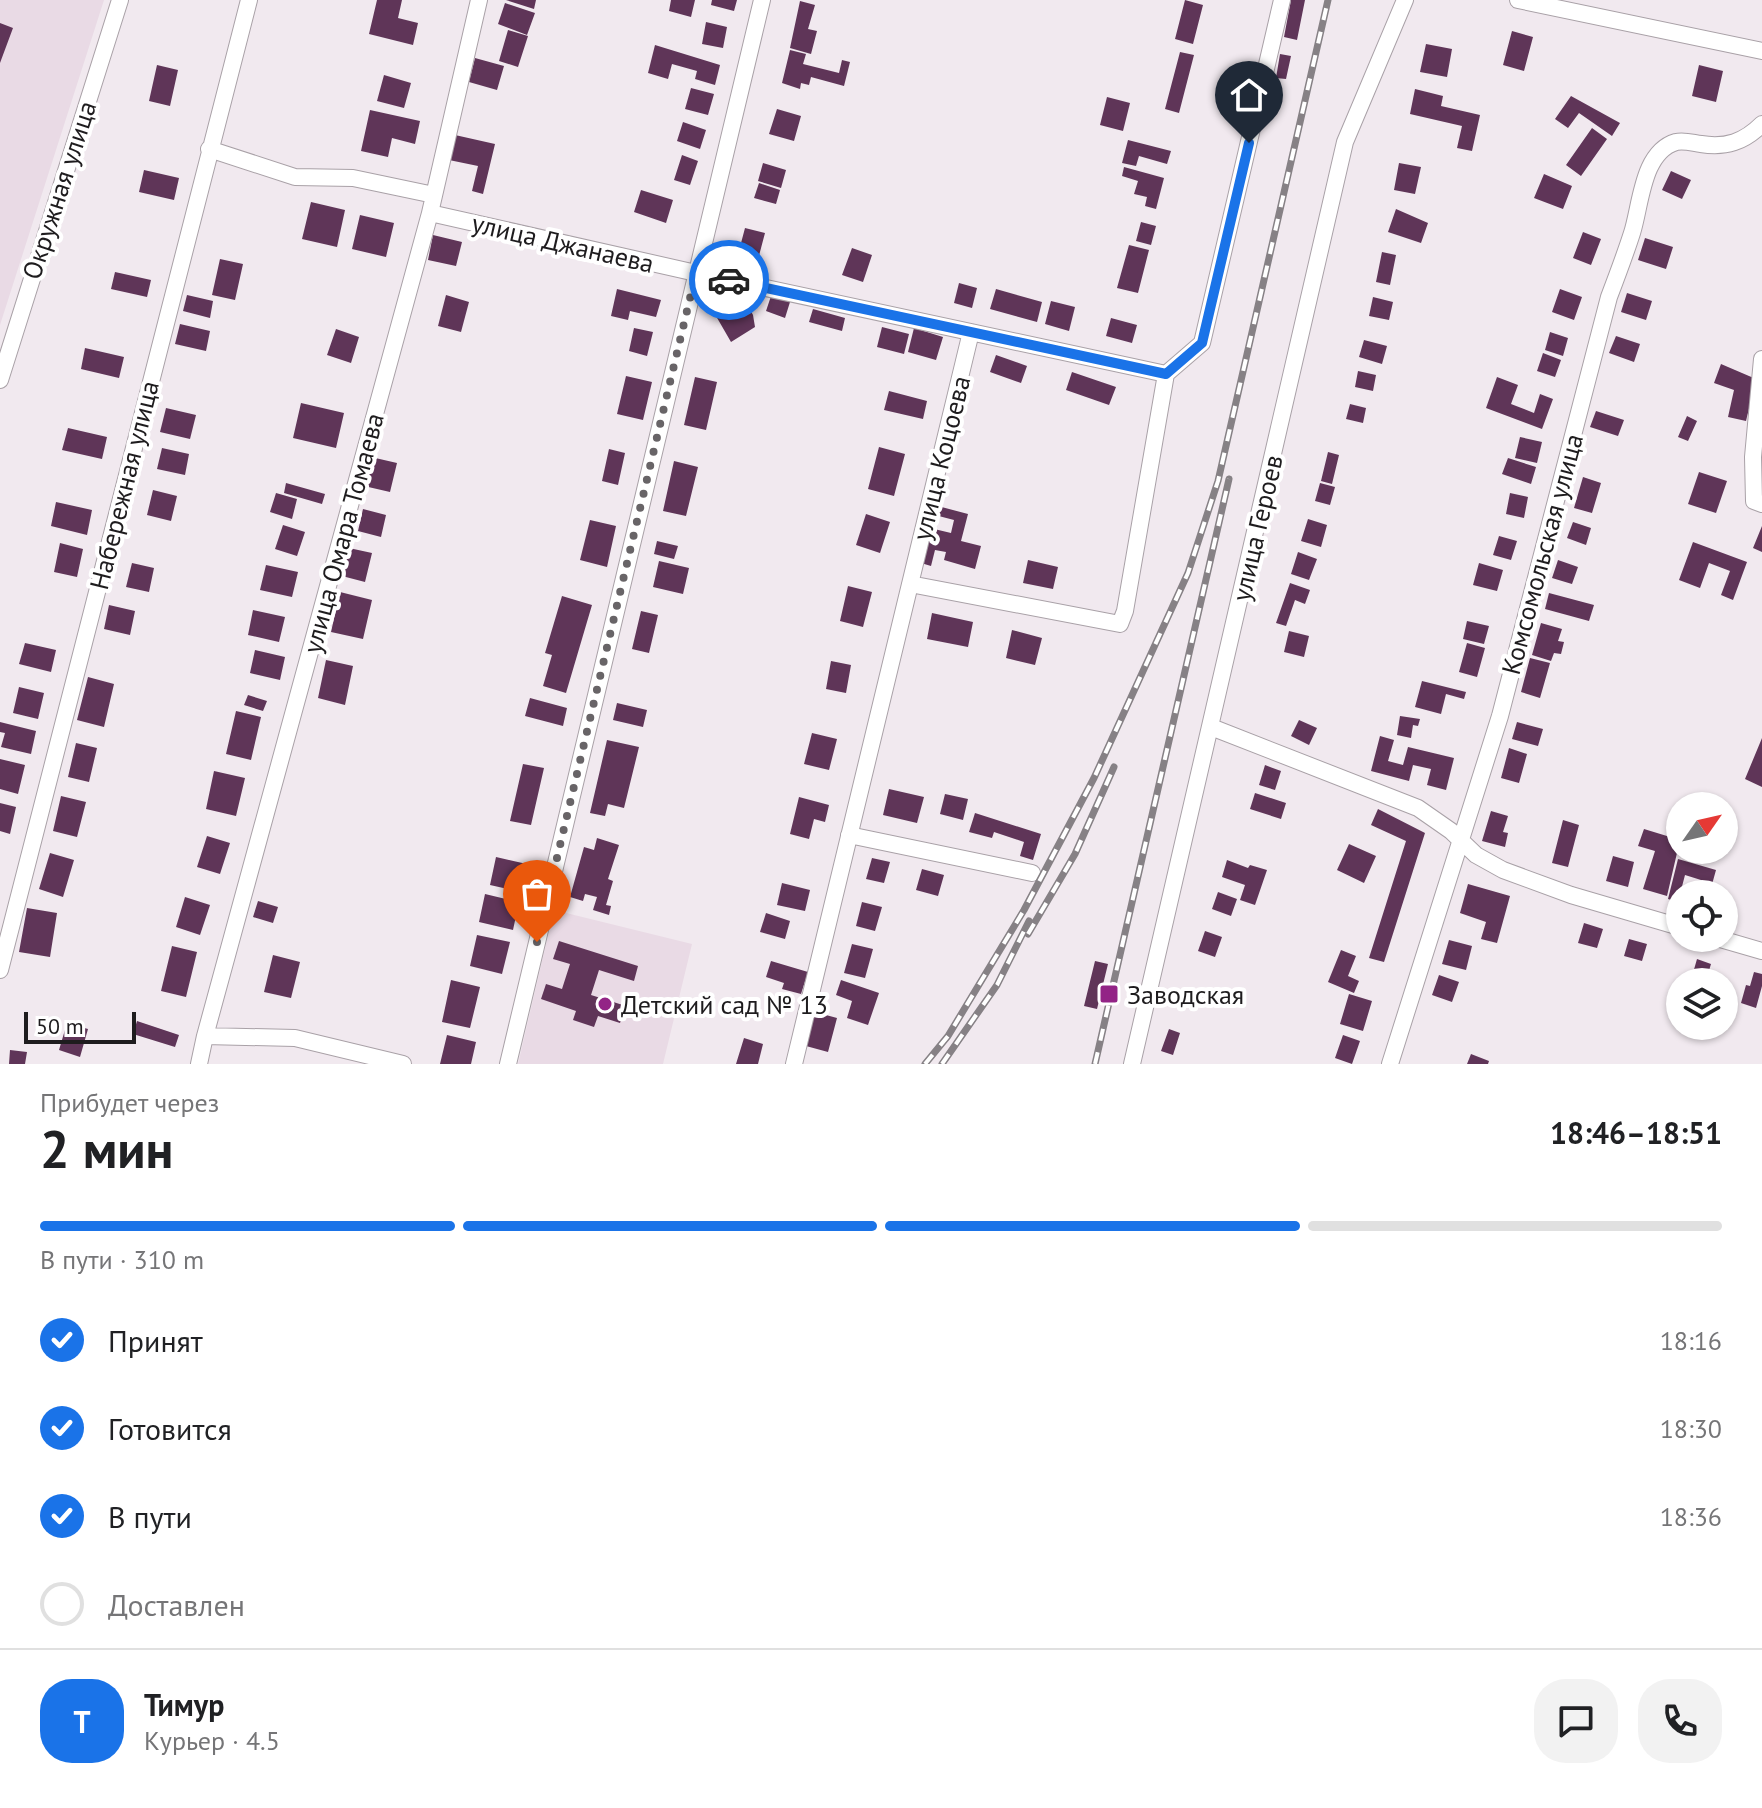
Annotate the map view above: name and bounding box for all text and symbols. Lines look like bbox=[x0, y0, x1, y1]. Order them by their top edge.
pin bbox=[1215, 61, 1283, 143]
icon: home bbox=[1227, 73, 1271, 117]
street label: Окружная улица bbox=[15, 97, 103, 283]
street label: улица Джанаева bbox=[469, 206, 657, 280]
courier bbox=[689, 240, 769, 320]
icon: car bbox=[707, 258, 751, 302]
street label: улица Коцоева bbox=[905, 372, 977, 544]
street label: Набережная улица bbox=[82, 377, 166, 593]
street label: улица Омара Томаева bbox=[295, 409, 391, 657]
street label: Комсомольская улица bbox=[1494, 430, 1590, 678]
street label: улица Героев bbox=[1224, 452, 1290, 604]
north arrow bbox=[1666, 792, 1738, 864]
map controls bbox=[1666, 792, 1738, 1040]
pin bbox=[503, 860, 571, 942]
icon: bag bbox=[515, 872, 559, 916]
button: locate bbox=[1666, 880, 1738, 952]
button: layers bbox=[1666, 968, 1738, 1040]
place label: Заводская bbox=[1127, 978, 1244, 1011]
marker: Заводская bbox=[1098, 983, 1120, 1005]
place label: Детский сад № 13 bbox=[621, 988, 828, 1021]
marker: Детский сад № 13 bbox=[596, 995, 614, 1013]
scale bar bbox=[24, 1008, 136, 1044]
text: 50 m bbox=[36, 1012, 84, 1040]
text: Прибудет через bbox=[40, 1086, 219, 1119]
text: 18:46–18:51 bbox=[1550, 1113, 1722, 1152]
text: 2 мин bbox=[40, 1115, 174, 1182]
text: В пути · 310 m bbox=[40, 1243, 204, 1276]
icon: check bbox=[40, 1318, 84, 1362]
text: Принят bbox=[108, 1321, 203, 1360]
text: 18:16 bbox=[1660, 1324, 1722, 1357]
icon: check bbox=[40, 1406, 84, 1450]
text: Готовится bbox=[108, 1409, 232, 1448]
text: 18:30 bbox=[1660, 1412, 1722, 1445]
icon: check bbox=[40, 1494, 84, 1538]
text: В пути bbox=[108, 1497, 192, 1536]
text: 18:36 bbox=[1660, 1500, 1722, 1533]
text: Доставлен bbox=[108, 1585, 245, 1624]
button: chat bbox=[1534, 1679, 1618, 1763]
button: phone bbox=[1638, 1679, 1722, 1763]
text: Тимур bbox=[144, 1685, 224, 1724]
text: Т bbox=[73, 1702, 91, 1741]
text: Курьер · 4.5 bbox=[144, 1724, 280, 1757]

